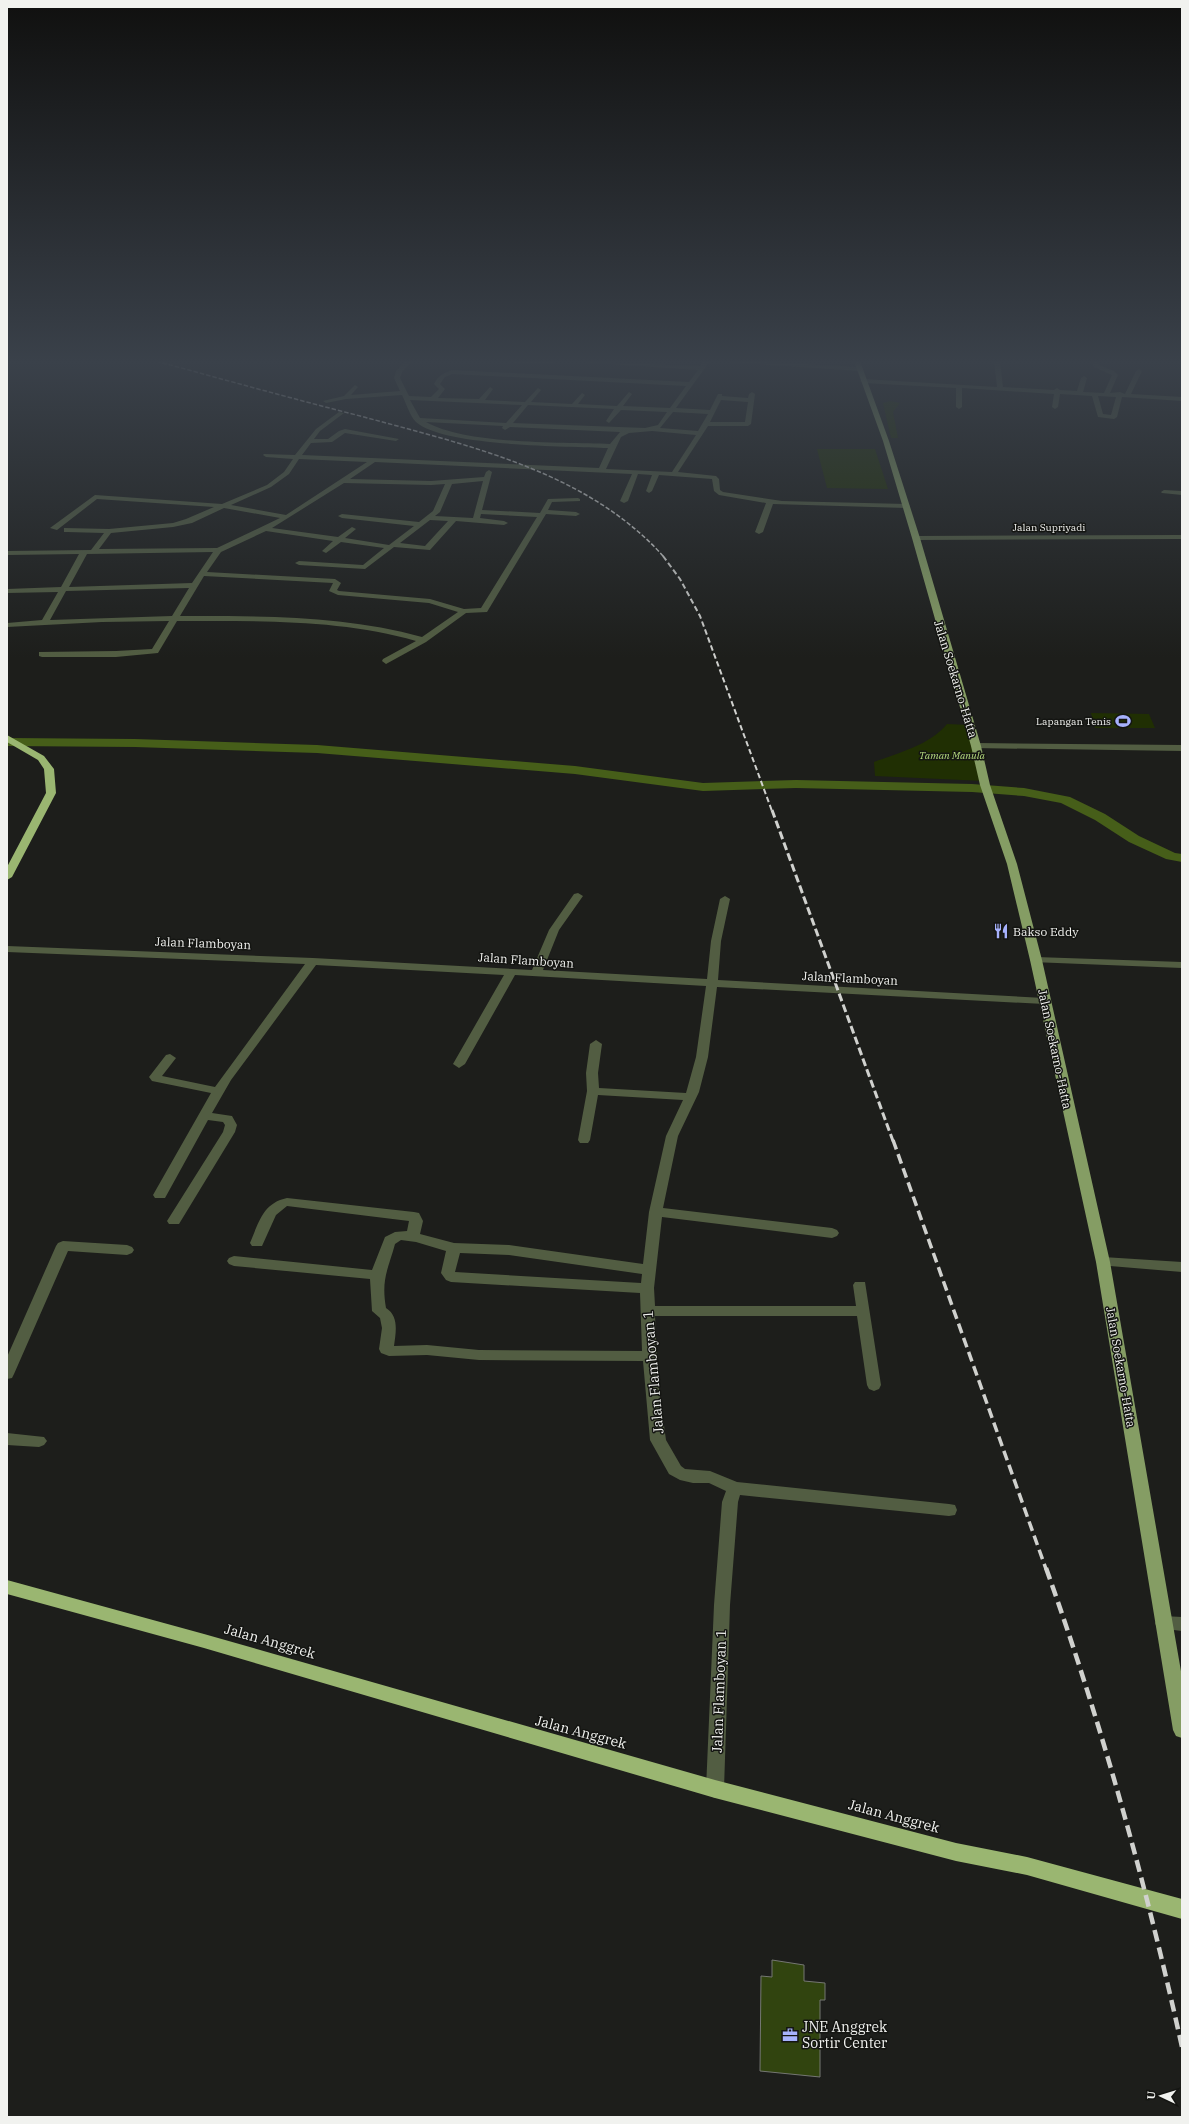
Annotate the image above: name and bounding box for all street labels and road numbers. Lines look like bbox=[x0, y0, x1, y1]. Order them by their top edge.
street label: Jalan Supriyadi bbox=[1013, 521, 1085, 534]
street label: Jalan Soekarno-Hatta bbox=[931, 618, 981, 740]
street label: Jalan Flamboyan bbox=[155, 934, 252, 952]
street label: Jalan Flamboyan bbox=[478, 949, 575, 971]
street label: Jalan Flamboyan bbox=[802, 968, 899, 988]
street label: Jalan Soekarno-Hatta bbox=[1035, 988, 1075, 1111]
street label: Jalan Soekarno-Hatta bbox=[1103, 1306, 1139, 1429]
street label: Jalan Flamboyan 1 bbox=[639, 1310, 667, 1434]
street label: Jalan Anggrek bbox=[222, 1619, 318, 1663]
street label: Jalan Flamboyan 1 bbox=[708, 1629, 730, 1753]
street label: Jalan Anggrek bbox=[533, 1711, 629, 1753]
street label: Jalan Anggrek bbox=[846, 1795, 942, 1837]

